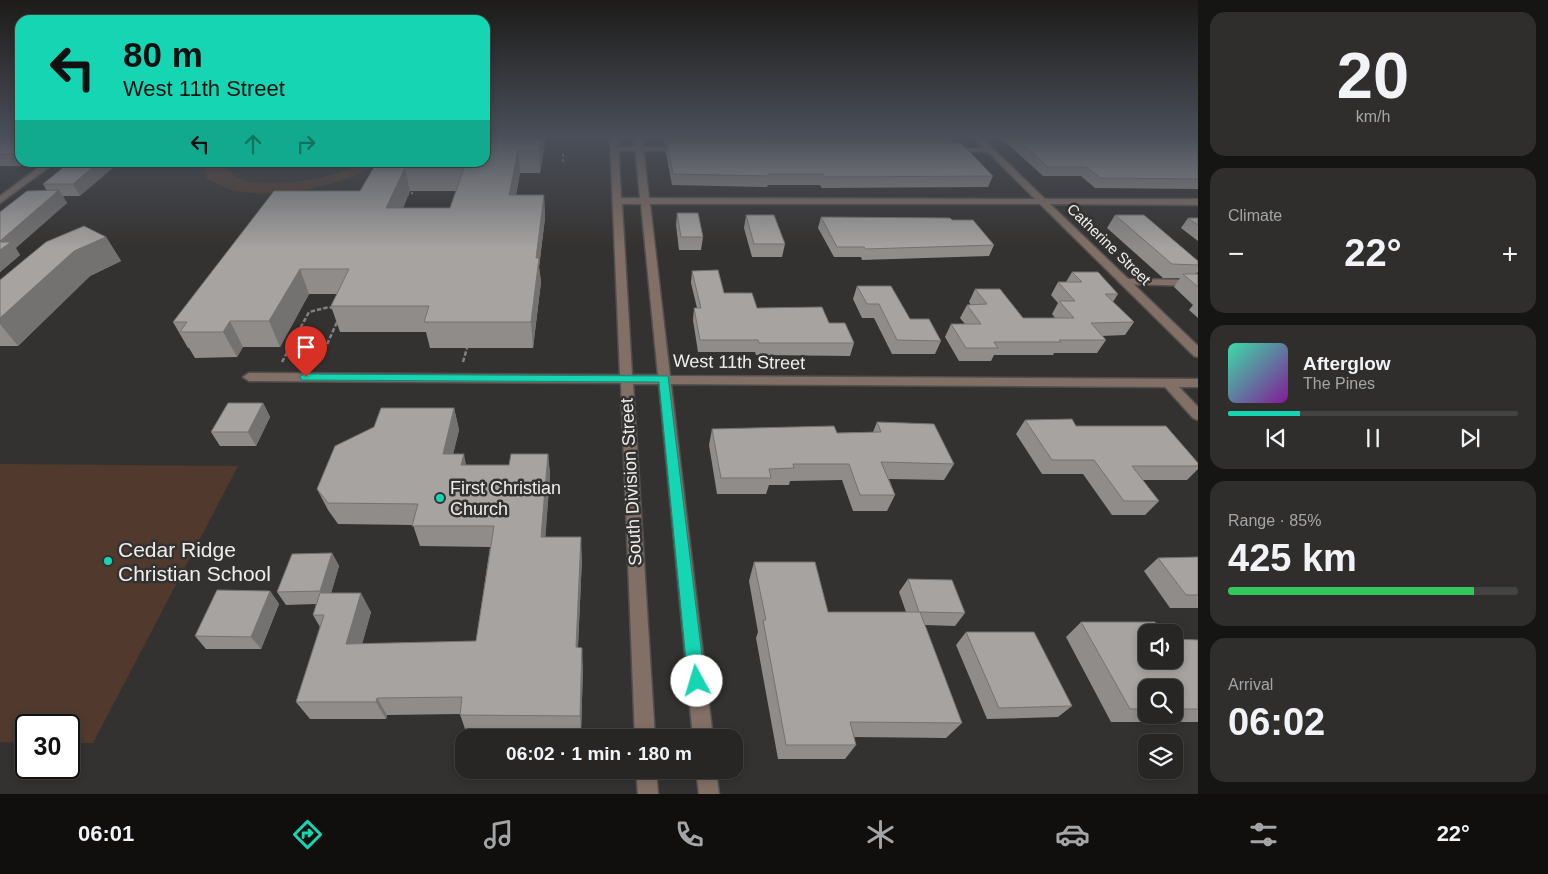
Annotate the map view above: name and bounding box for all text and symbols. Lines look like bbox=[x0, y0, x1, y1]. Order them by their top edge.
icon: left bbox=[40, 35, 105, 100]
text: 80 m bbox=[123, 35, 203, 74]
text: 20 bbox=[1337, 39, 1409, 112]
text: West 11th Street bbox=[123, 76, 285, 101]
text: km/h bbox=[1356, 108, 1390, 125]
icon: left bbox=[186, 130, 214, 158]
icon: ahead bbox=[239, 130, 267, 158]
icon: right bbox=[292, 130, 320, 158]
street label: Catherine Street bbox=[1064, 200, 1155, 289]
text: Climate bbox=[1228, 207, 1282, 224]
text: 22° bbox=[1344, 232, 1402, 274]
text: − bbox=[1228, 238, 1244, 269]
text: + bbox=[1502, 238, 1518, 269]
pin bbox=[285, 326, 327, 377]
icon: arrive bbox=[292, 333, 320, 361]
street label: West 11th Street bbox=[673, 351, 805, 373]
text: Afterglow bbox=[1303, 353, 1391, 374]
text: The Pines bbox=[1303, 375, 1375, 392]
street label: South Division Street bbox=[617, 398, 645, 566]
icon: previous bbox=[1262, 424, 1290, 452]
icon: pause bbox=[1359, 424, 1387, 452]
icon: next bbox=[1456, 424, 1484, 452]
place label: First Christian Church bbox=[450, 478, 561, 519]
marker: First Christian Church bbox=[434, 492, 446, 504]
text: Range · 85% bbox=[1228, 512, 1321, 529]
text: 425 km bbox=[1228, 537, 1357, 579]
place label: Cedar Ridge Christian School bbox=[118, 538, 271, 585]
marker: Cedar Ridge Christian School bbox=[102, 555, 114, 567]
map controls bbox=[1138, 624, 1183, 779]
button: sound bbox=[1138, 624, 1183, 669]
position arrow bbox=[670, 654, 722, 706]
text: Arrival bbox=[1228, 676, 1273, 693]
button: search bbox=[1138, 679, 1183, 724]
text: 06:02 bbox=[1228, 701, 1325, 743]
speed limit sign: 30 bbox=[15, 714, 80, 779]
button: layers bbox=[1138, 734, 1183, 779]
text: 06:02 · 1 min · 180 m bbox=[506, 743, 692, 764]
icon: directions bbox=[290, 817, 325, 852]
icon: music bbox=[481, 817, 516, 852]
icon: phone bbox=[672, 817, 707, 852]
icon: climate bbox=[863, 817, 898, 852]
icon: car bbox=[1055, 817, 1090, 852]
icon: filters bbox=[1246, 817, 1281, 852]
text: 06:01 bbox=[78, 821, 134, 846]
text: 22° bbox=[1437, 821, 1470, 846]

